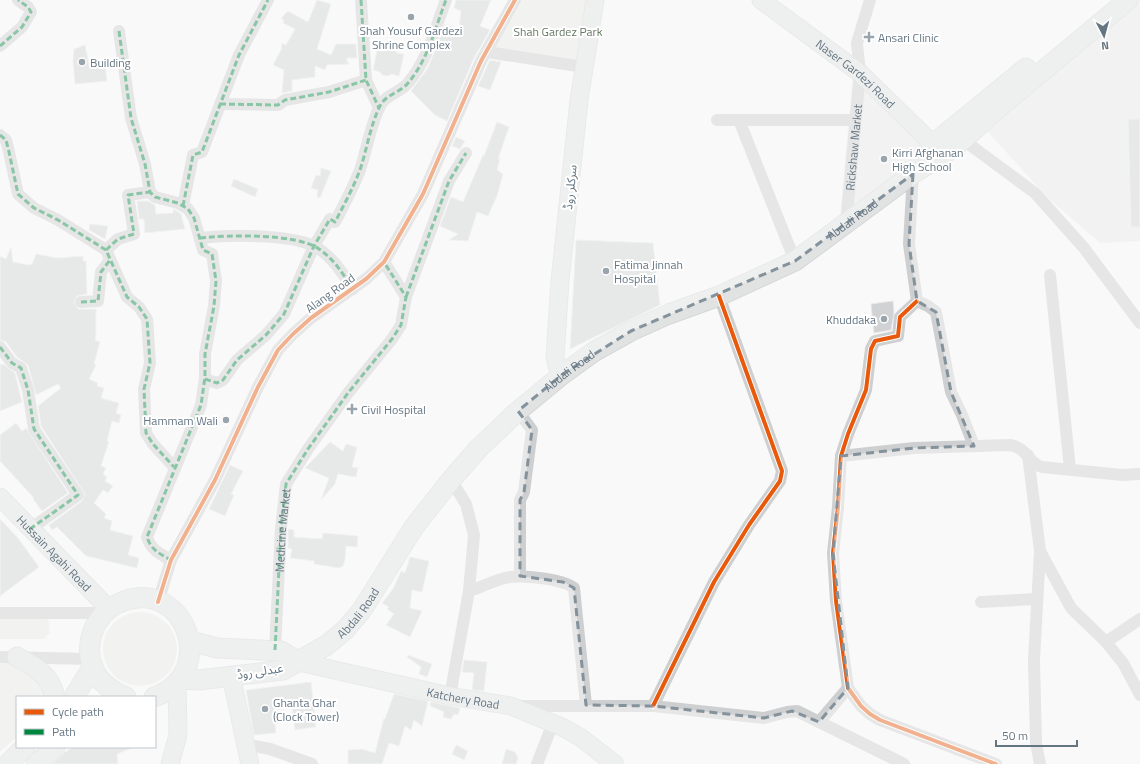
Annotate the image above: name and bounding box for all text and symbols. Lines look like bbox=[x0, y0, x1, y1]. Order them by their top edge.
marker: Shah Yousuf Gardezi Shrine Complex bbox=[406, 12, 416, 22]
north arrow bbox=[1084, 16, 1124, 56]
place label: Shah Yousuf Gardezi Shrine Complex bbox=[360, 21, 462, 54]
park label: Shah Gardez Park bbox=[514, 22, 603, 41]
place label: Ansari Clinic bbox=[878, 28, 939, 47]
marker: Ansari Clinic bbox=[863, 31, 875, 43]
street label: Naser Gardezi Road bbox=[812, 34, 900, 112]
text: N bbox=[1100, 38, 1110, 54]
place label: Building bbox=[90, 53, 131, 72]
marker: Building bbox=[77, 57, 87, 67]
street label: Rickshaw Market bbox=[840, 102, 867, 192]
place label: Kirri Afghanan High School bbox=[892, 143, 964, 176]
marker: Kirri Afghanan High School bbox=[879, 154, 889, 164]
street label: سرکلر روڈ bbox=[558, 164, 582, 210]
street label: Abdali Road bbox=[822, 193, 882, 244]
place label: Fatima Jinnah Hospital bbox=[614, 255, 683, 288]
marker: Fatima Jinnah Hospital bbox=[601, 266, 611, 276]
street label: Alang Road bbox=[301, 269, 359, 317]
place label: Khuddaka bbox=[826, 310, 876, 329]
marker: Khuddaka bbox=[879, 314, 889, 324]
street label: Abdali Road bbox=[539, 345, 598, 396]
place label: Civil Hospital bbox=[361, 400, 426, 419]
marker: Civil Hospital bbox=[346, 403, 358, 415]
place label: Hammam Wali bbox=[143, 411, 218, 430]
marker: Hammam Wali bbox=[221, 415, 231, 425]
street label: Medicine Market bbox=[269, 486, 295, 573]
street label: Hussain Agahi Road bbox=[13, 510, 96, 596]
street label: Abdali Road bbox=[332, 584, 383, 643]
street label: عبدلی روڈ bbox=[235, 658, 285, 684]
street label: Katchery Road bbox=[425, 682, 501, 713]
place label: Ghanta Ghar (Clock Tower) bbox=[273, 693, 339, 726]
legend bbox=[16, 696, 156, 748]
text: Cycle path bbox=[52, 702, 104, 721]
marker: Ghanta Ghar (Clock Tower) bbox=[260, 704, 270, 714]
text: Path bbox=[52, 722, 76, 741]
scale bar bbox=[996, 722, 1077, 748]
text: 50 m bbox=[1002, 726, 1028, 745]

